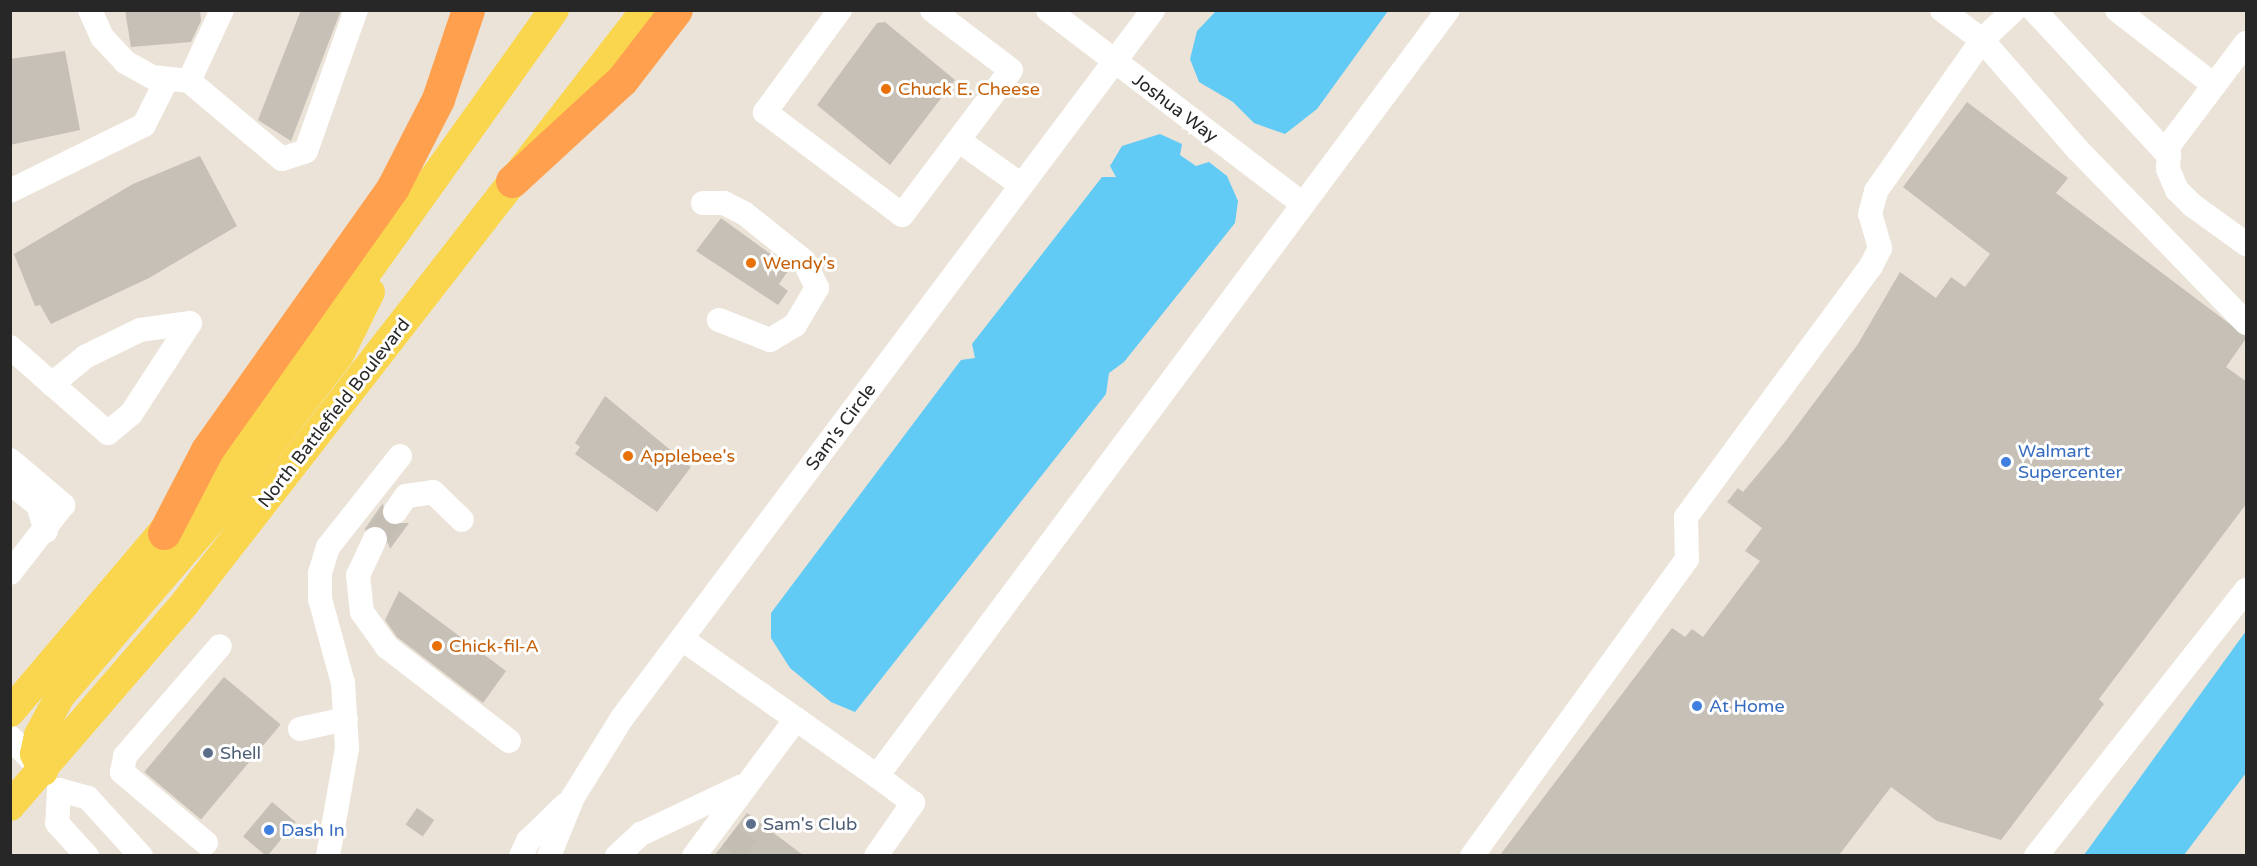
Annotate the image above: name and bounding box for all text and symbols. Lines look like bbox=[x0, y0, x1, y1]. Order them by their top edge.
street label: Joshua Way bbox=[1128, 69, 1222, 147]
place label: Chuck E. Cheese bbox=[898, 78, 1040, 100]
marker: Chuck E. Cheese bbox=[879, 82, 893, 96]
place label: Wendy's bbox=[763, 252, 835, 274]
marker: Wendy's bbox=[744, 256, 758, 270]
street label: North Battlefield Boulevard bbox=[253, 314, 415, 512]
street label: Sam's Circle bbox=[801, 379, 881, 475]
place label: Walmart Supercenter bbox=[2018, 441, 2122, 484]
place label: Applebee's bbox=[640, 445, 735, 467]
marker: Applebee's bbox=[621, 449, 635, 463]
marker: Walmart Supercenter bbox=[1999, 455, 2013, 469]
place label: Chick-fil-A bbox=[449, 635, 539, 657]
marker: Chick-fil-A bbox=[430, 639, 444, 653]
place label: At Home bbox=[1709, 695, 1785, 717]
marker: At Home bbox=[1690, 699, 1704, 713]
place label: Shell bbox=[220, 742, 261, 764]
marker: Shell bbox=[201, 746, 215, 760]
place label: Sam's Club bbox=[763, 813, 857, 835]
marker: Sam's Club bbox=[744, 817, 758, 831]
place label: Dash In bbox=[281, 819, 345, 841]
marker: Dash In bbox=[262, 823, 276, 837]

